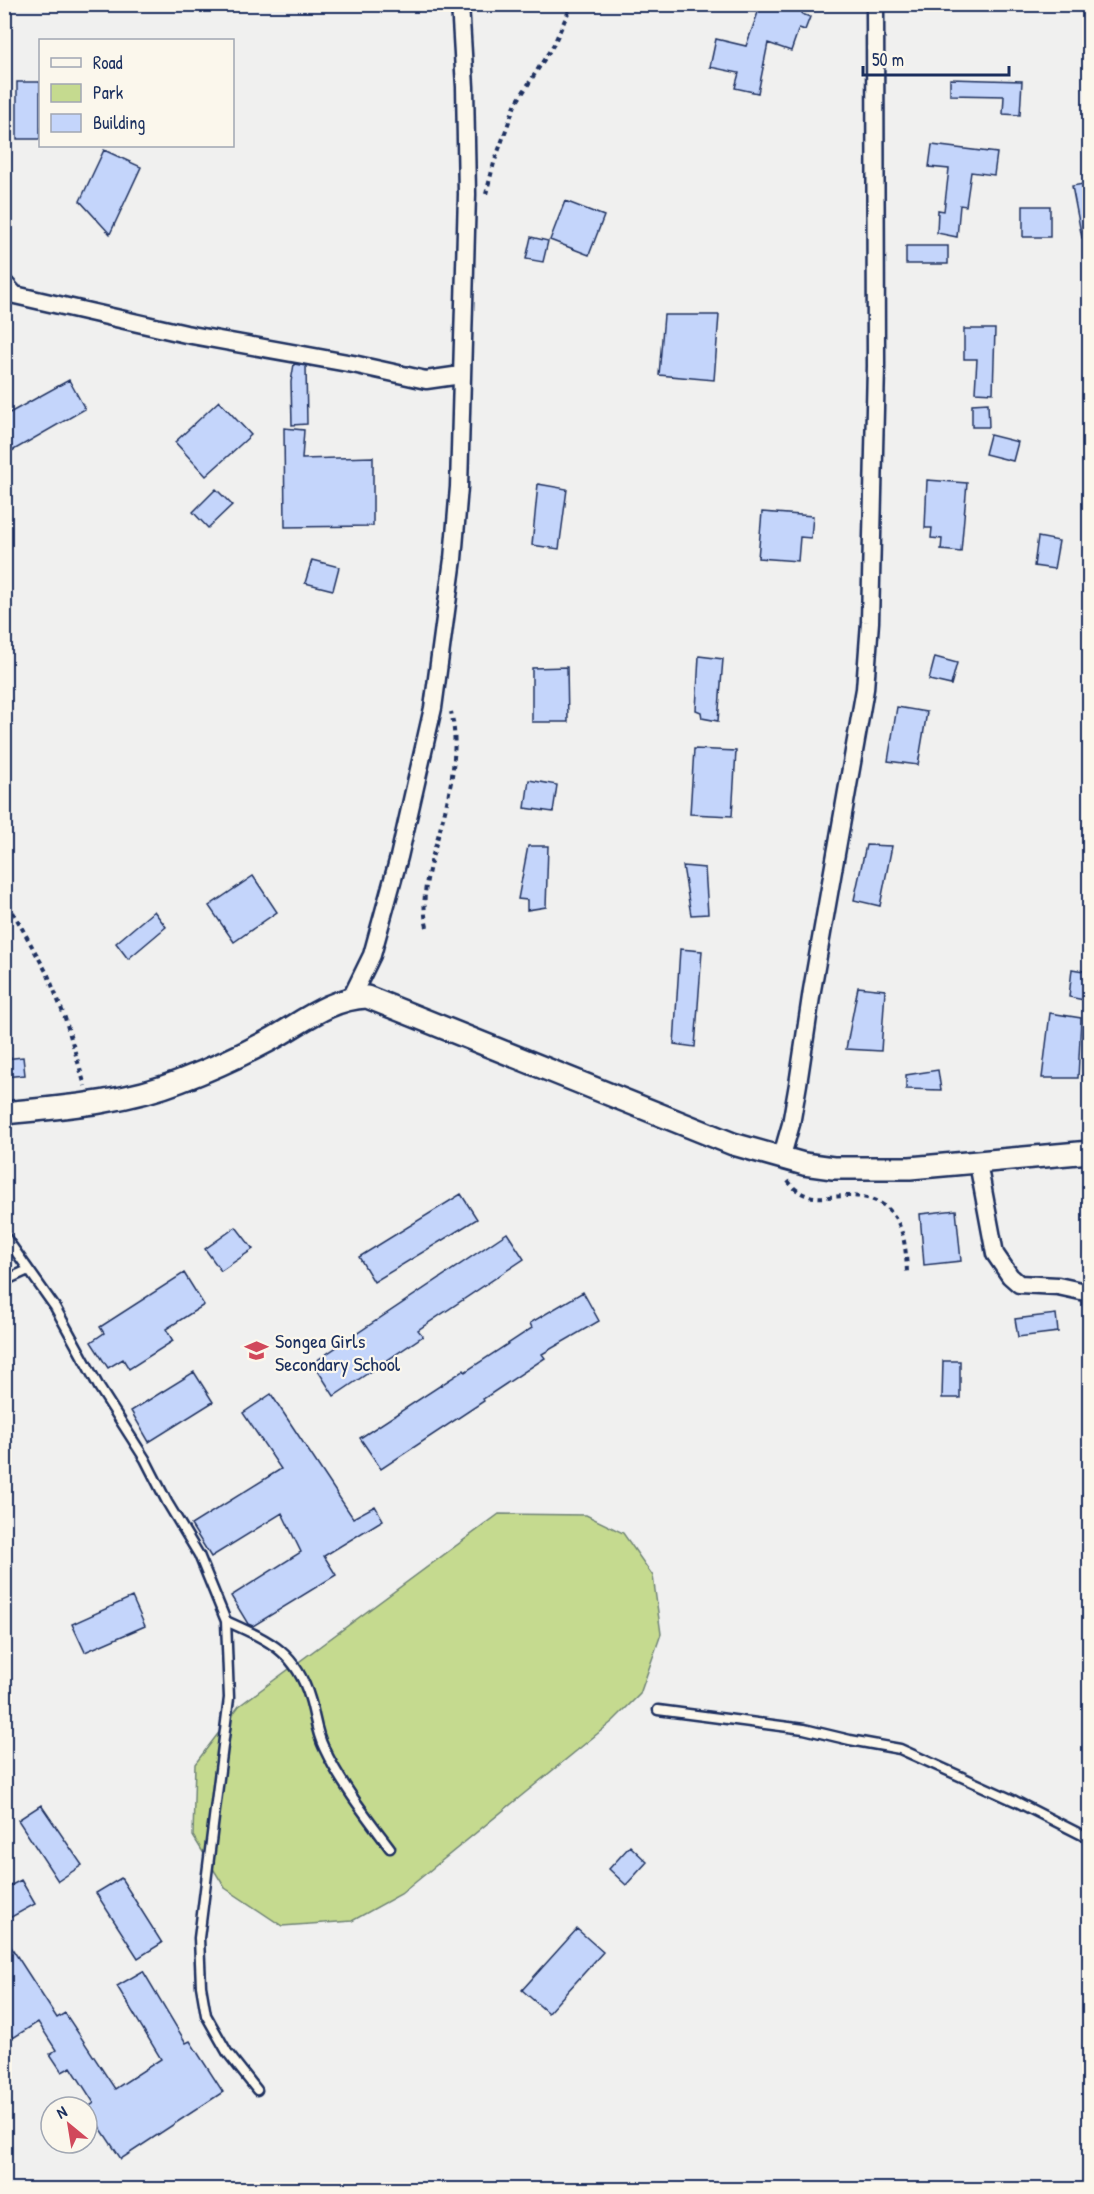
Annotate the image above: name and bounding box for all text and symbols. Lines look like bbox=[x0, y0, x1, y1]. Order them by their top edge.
legend bbox=[39, 39, 234, 147]
scale bar bbox=[863, 39, 1008, 77]
text: 50 m bbox=[872, 47, 904, 72]
text: Road bbox=[93, 50, 123, 75]
text: Park bbox=[93, 80, 124, 105]
text: Building bbox=[93, 110, 145, 135]
place label: Songea Girls Secondary School bbox=[275, 1327, 401, 1377]
school or university icon: Songea Girls Secondary School bbox=[244, 1338, 270, 1364]
north arrow bbox=[39, 2095, 99, 2155]
text: N bbox=[52, 2100, 71, 2124]

